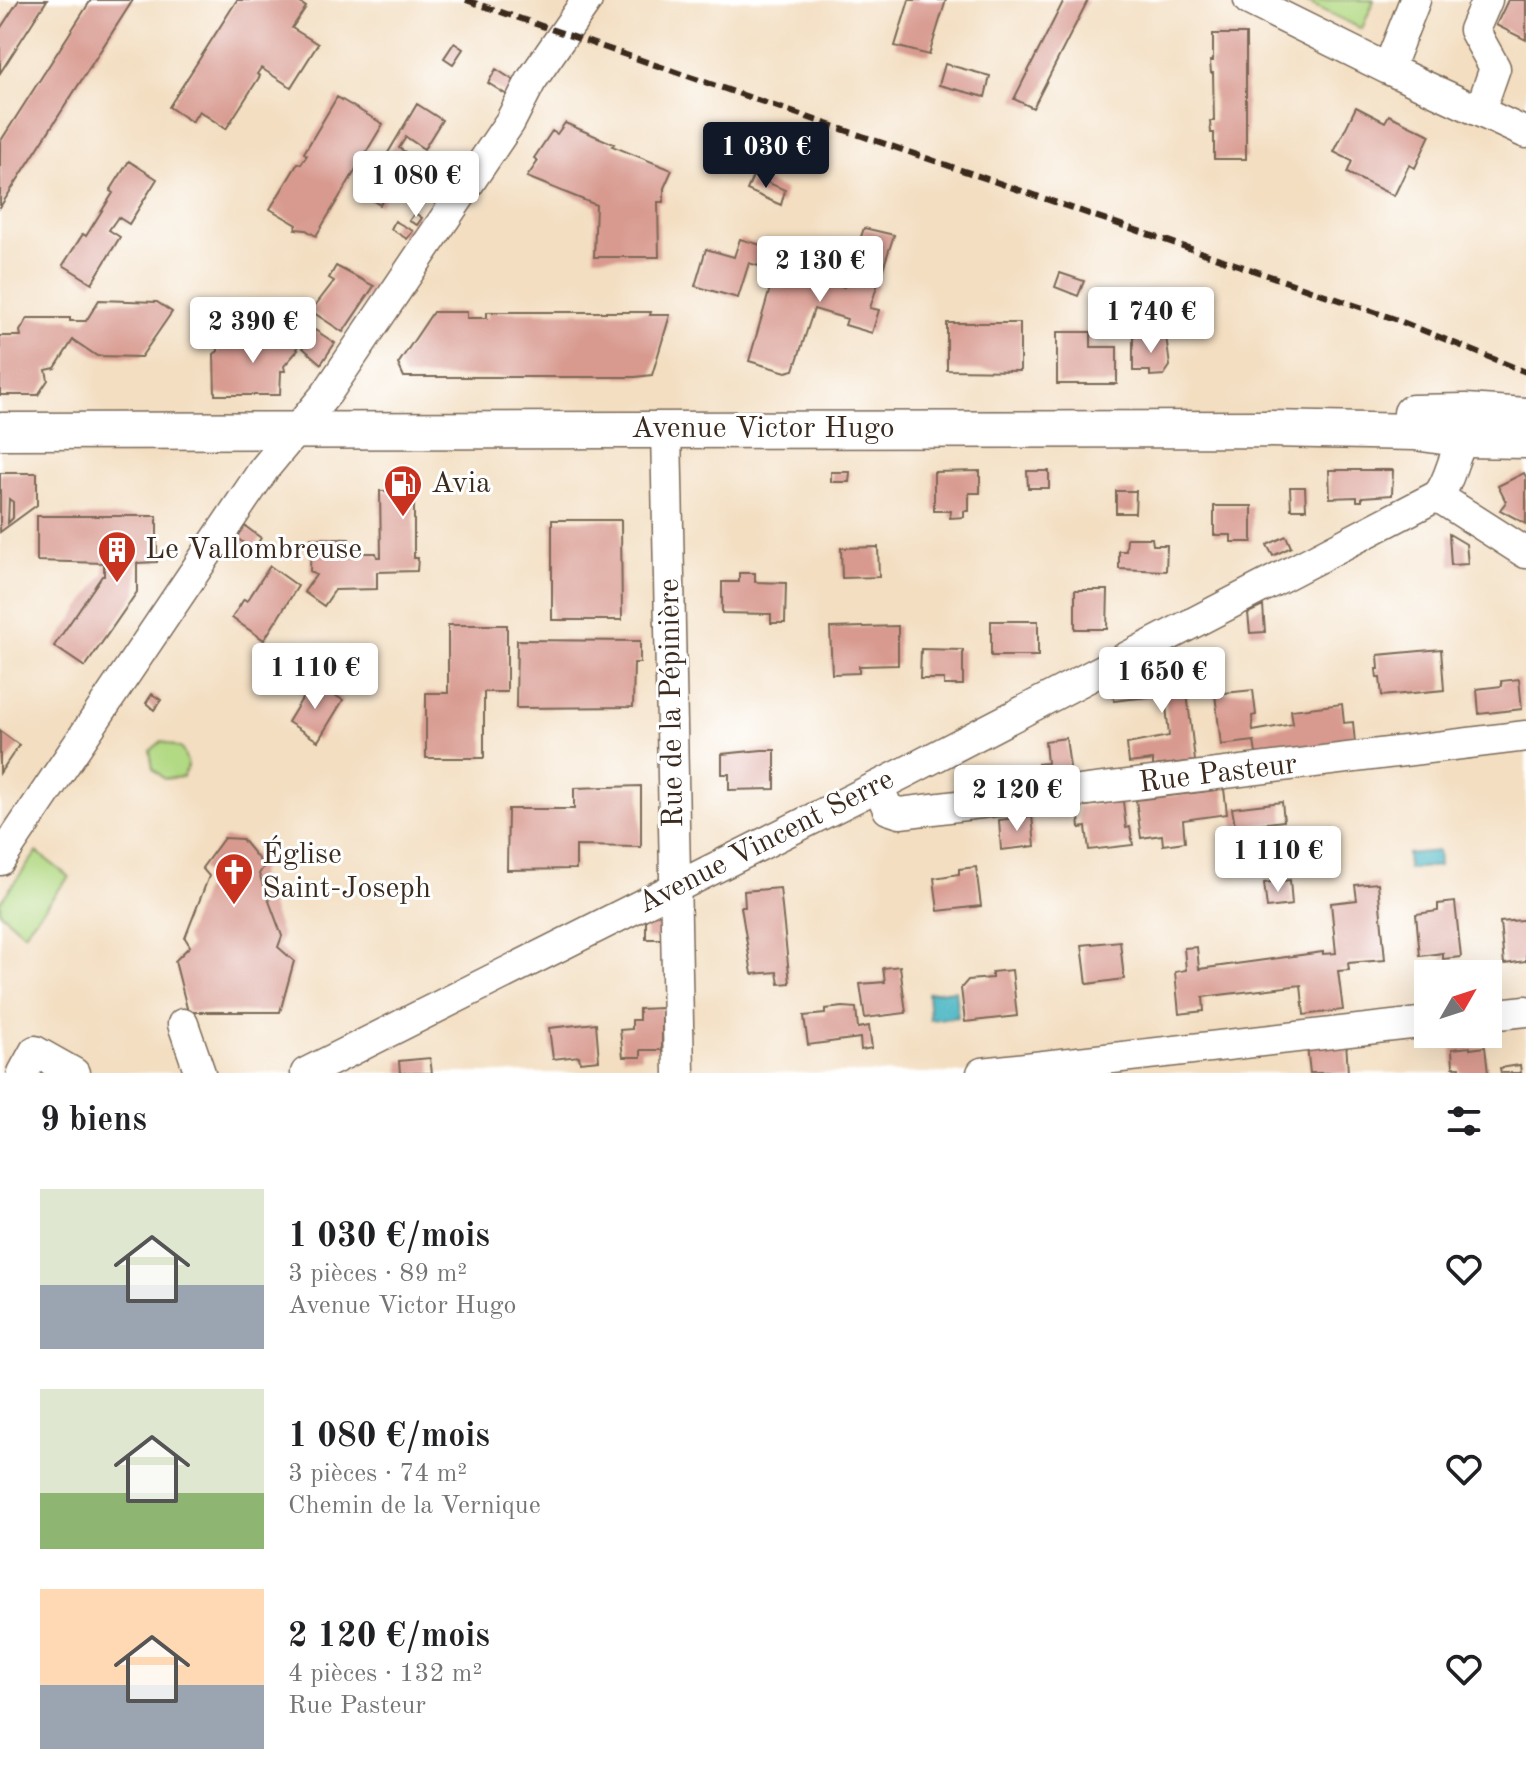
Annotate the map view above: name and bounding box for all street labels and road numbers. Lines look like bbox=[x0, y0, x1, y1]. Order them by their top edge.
street label: Avenue Victor Hugo bbox=[631, 414, 895, 444]
street label: Rue de la Pépinière bbox=[655, 578, 689, 828]
street label: Rue Pasteur bbox=[1137, 749, 1299, 799]
street label: Avenue Vincent Serre bbox=[633, 764, 899, 920]

